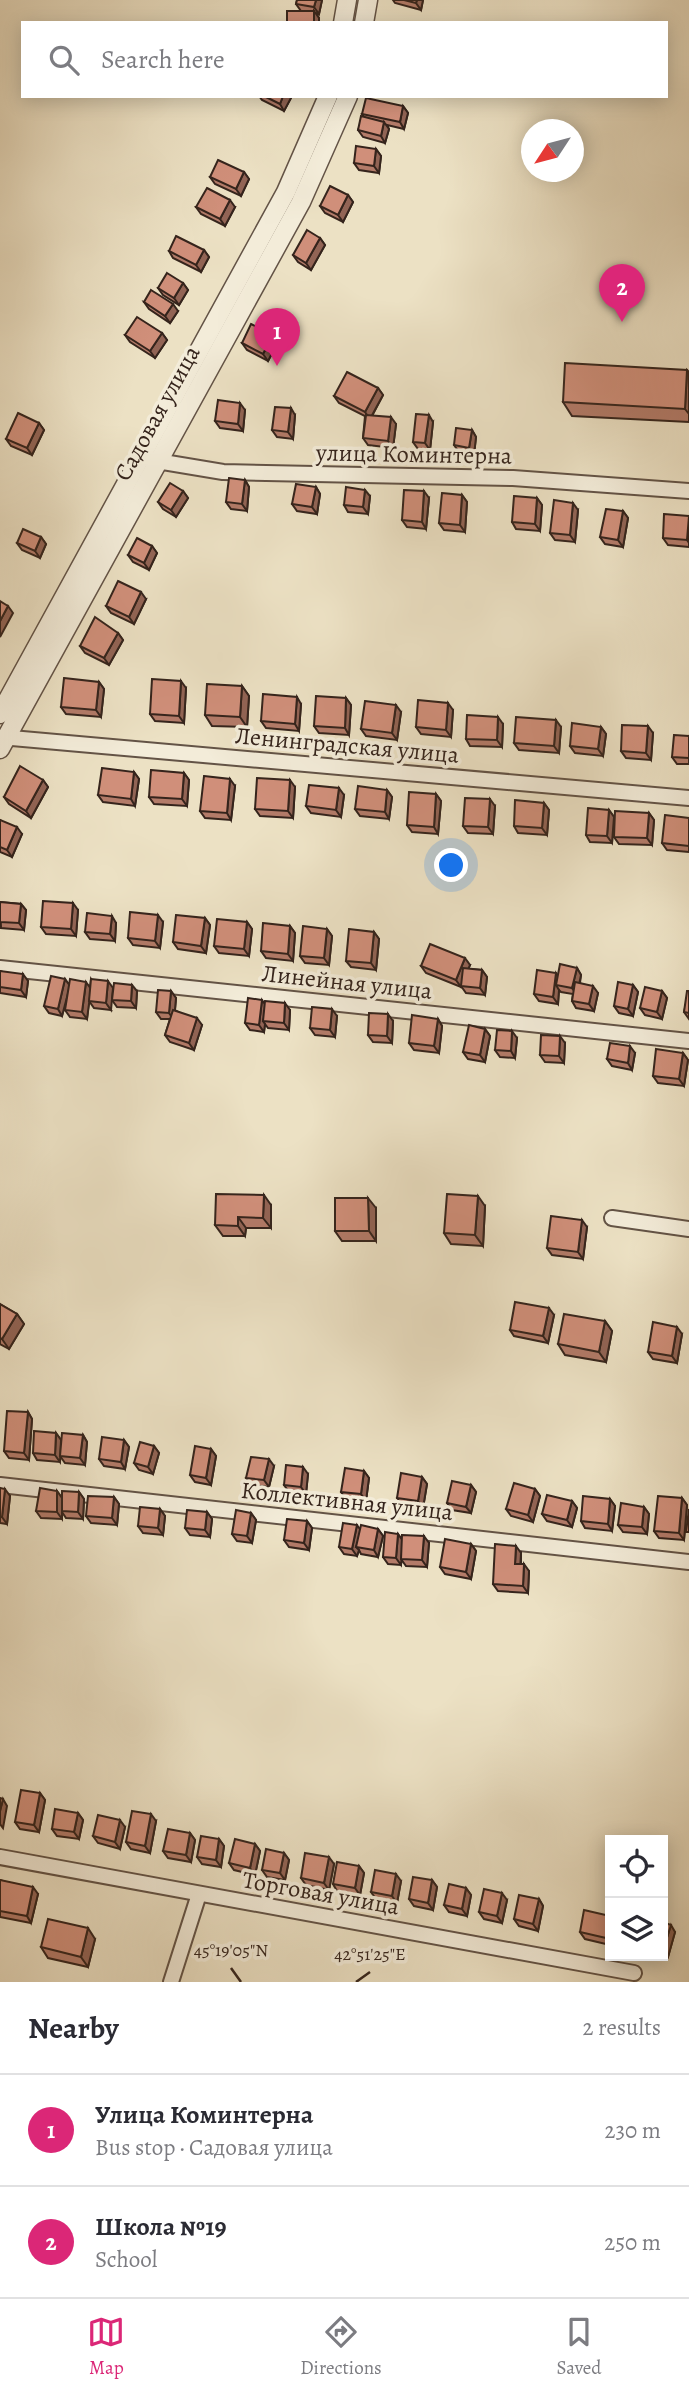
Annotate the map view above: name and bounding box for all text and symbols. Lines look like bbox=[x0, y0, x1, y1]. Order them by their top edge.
search box bbox=[21, 21, 668, 98]
icon: search bbox=[45, 41, 83, 79]
text: Search here bbox=[101, 42, 225, 77]
north arrow bbox=[521, 119, 584, 182]
pin: 2 bbox=[599, 264, 645, 322]
pin: 1 bbox=[254, 308, 300, 366]
street label: Садовая улица bbox=[107, 340, 207, 486]
street label: улица Коминтерна bbox=[315, 436, 512, 472]
street label: Ленинградская улица bbox=[234, 719, 460, 771]
your location bbox=[434, 848, 468, 882]
street label: Линейная улица bbox=[260, 957, 434, 1007]
street label: Коллективная улица bbox=[240, 1474, 454, 1528]
map controls bbox=[605, 1835, 668, 1961]
button: locate bbox=[605, 1835, 668, 1898]
street label: Торговая улица bbox=[240, 1863, 402, 1923]
button: layers bbox=[605, 1898, 668, 1961]
text: 45°19'05"N bbox=[194, 1938, 268, 1962]
text: 42°51'25"E bbox=[334, 1942, 406, 1966]
text: Nearby bbox=[28, 2008, 119, 2048]
text: 2 results bbox=[583, 2012, 661, 2043]
text: Улица Коминтерна bbox=[95, 2097, 313, 2132]
text: 1 bbox=[47, 2115, 55, 2146]
text: 230 m bbox=[605, 2115, 661, 2146]
text: Bus stop · Садовая улица bbox=[95, 2132, 333, 2163]
text: Школа №19 bbox=[95, 2209, 227, 2244]
text: 2 bbox=[45, 2227, 57, 2258]
text: 250 m bbox=[604, 2227, 661, 2258]
text: School bbox=[95, 2244, 157, 2275]
tab: Map bbox=[87, 2313, 125, 2381]
tab: Directions bbox=[300, 2313, 382, 2381]
tab: Saved bbox=[557, 2313, 602, 2381]

